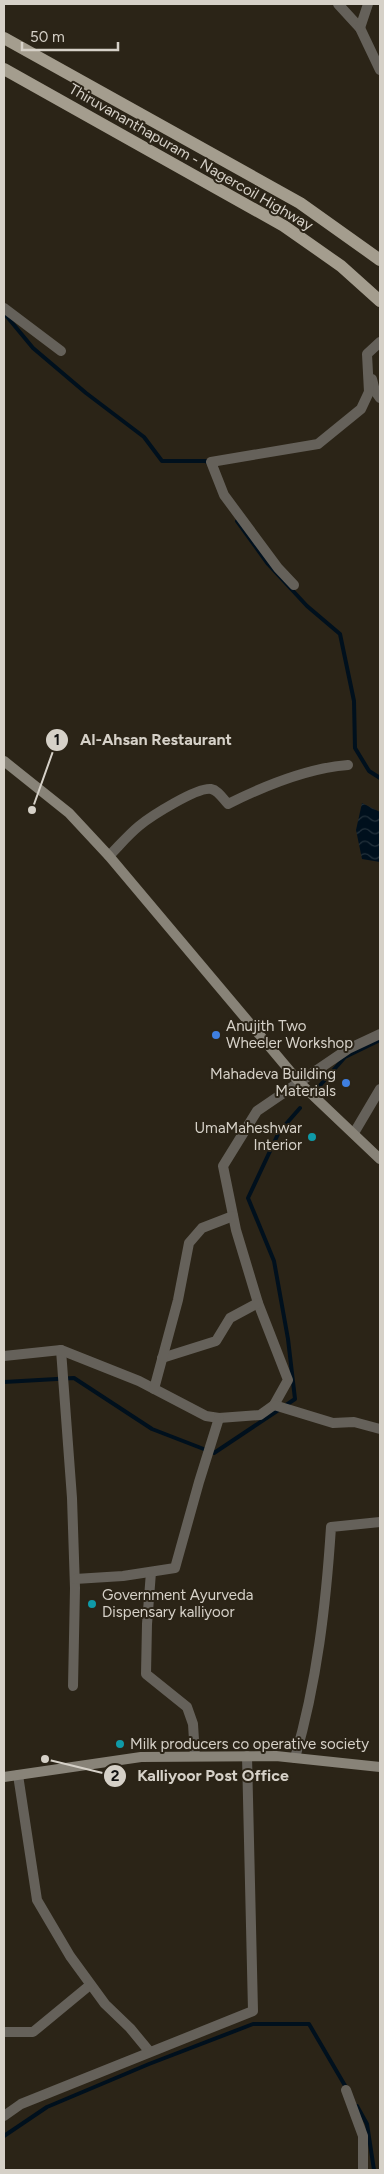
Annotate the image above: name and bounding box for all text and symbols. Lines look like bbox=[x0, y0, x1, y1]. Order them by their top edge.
scale bar bbox=[22, 20, 119, 52]
text: 50 m bbox=[30, 28, 65, 46]
street label: Thiruvananthapuram - Nagercoil Highway bbox=[66, 80, 316, 235]
callout: Al-Ahsan Restaurant bbox=[45, 724, 241, 755]
text: Al-Ahsan Restaurant bbox=[80, 730, 232, 749]
text: 1 bbox=[54, 731, 60, 749]
place label: Anujith Two Wheeler Workshop bbox=[226, 1017, 353, 1052]
marker: Anujith Two Wheeler Workshop bbox=[210, 1029, 222, 1041]
place label: Mahadeva Building Materials bbox=[210, 1065, 336, 1100]
marker: Mahadeva Building Materials bbox=[340, 1077, 352, 1089]
place label: UmaMaheshwar Interior bbox=[195, 1119, 302, 1154]
marker: UmaMaheshwar Interior bbox=[306, 1131, 318, 1143]
place label: Government Ayurveda Dispensary kalliyoor bbox=[102, 1586, 253, 1621]
marker: Government Ayurveda Dispensary kalliyoor bbox=[86, 1598, 98, 1610]
place label: Milk producers co operative society bbox=[130, 1735, 369, 1753]
marker: Milk producers co operative society bbox=[114, 1738, 126, 1750]
callout: Kalliyoor Post Office bbox=[102, 1760, 299, 1791]
text: Kalliyoor Post Office bbox=[137, 1766, 289, 1785]
text: 2 bbox=[111, 1767, 120, 1785]

